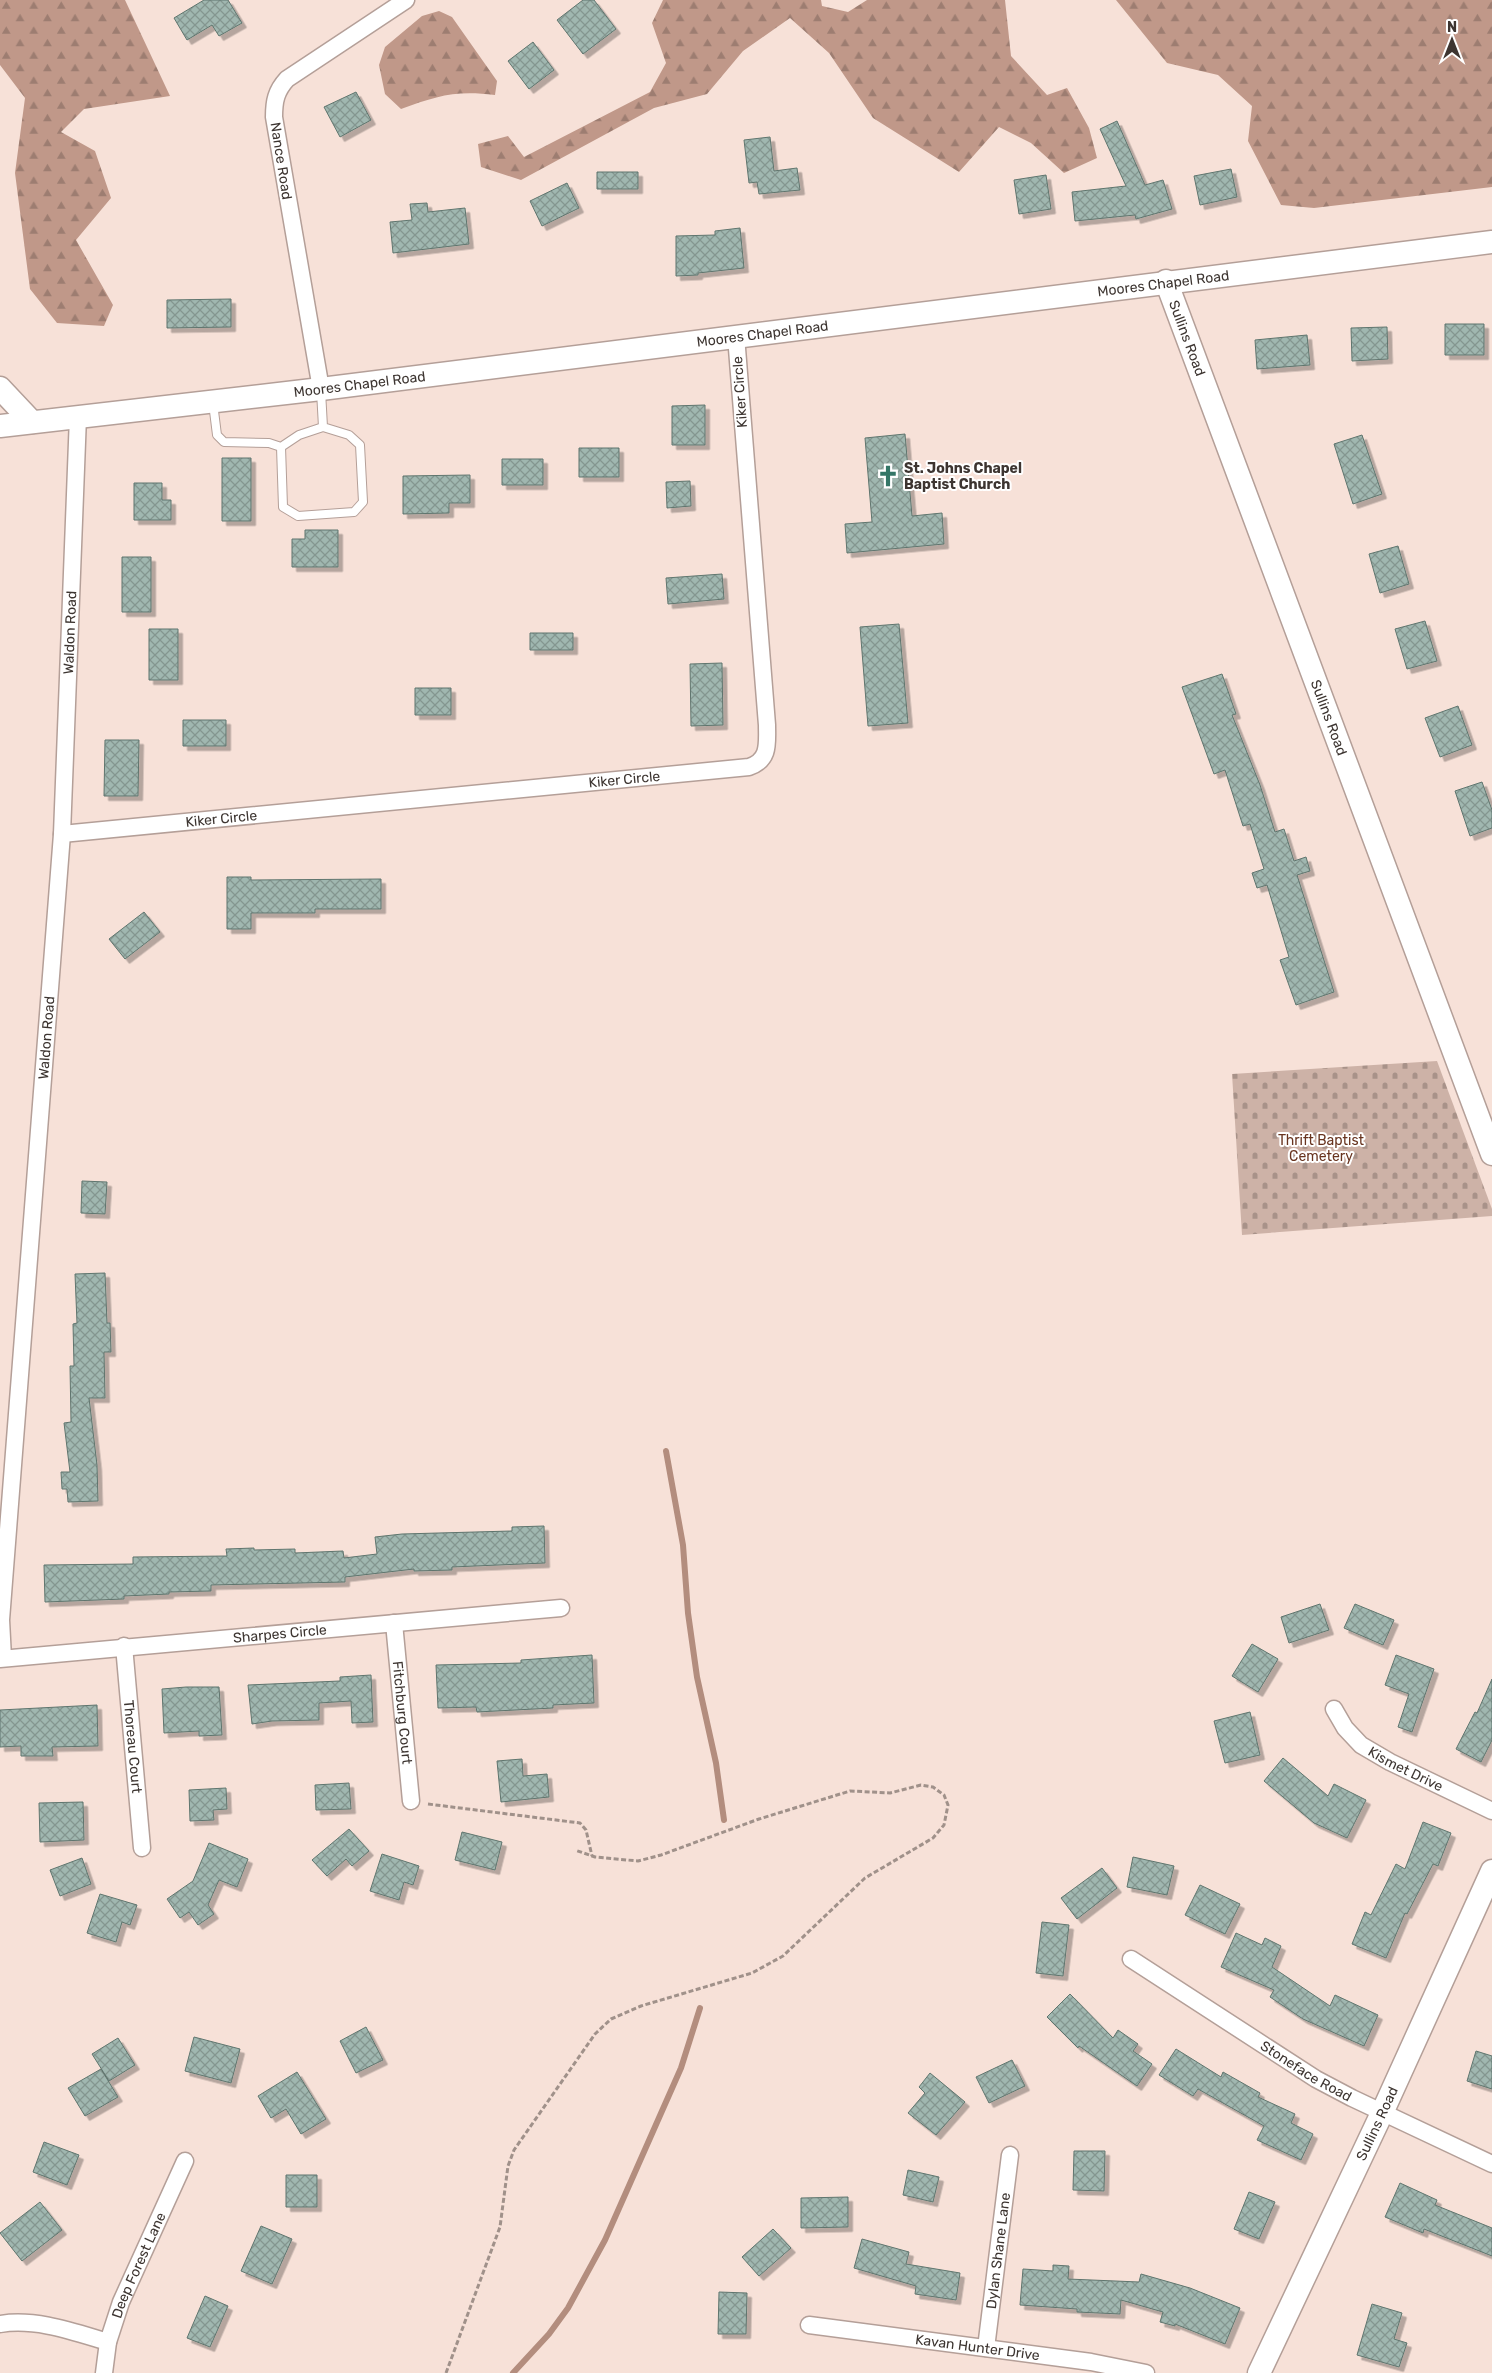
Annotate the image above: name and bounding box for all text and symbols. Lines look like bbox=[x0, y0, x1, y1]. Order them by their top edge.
north arrow bbox=[1427, 15, 1477, 65]
text: N bbox=[1447, 19, 1457, 36]
street label: Nance Road bbox=[266, 121, 296, 201]
street label: Moores Chapel Road bbox=[1096, 267, 1230, 300]
street label: Sullins Road bbox=[1165, 298, 1209, 378]
street label: Moores Chapel Road bbox=[696, 317, 829, 350]
street label: Kiker Circle bbox=[729, 355, 751, 428]
street label: Moores Chapel Road bbox=[293, 367, 426, 401]
place label: St. Johns Chapel Baptist Church bbox=[904, 460, 1022, 493]
church icon: St. Johns Chapel Baptist Church bbox=[875, 463, 901, 489]
street label: Waldon Road bbox=[60, 590, 80, 675]
street label: Sullins Road bbox=[1307, 677, 1351, 758]
street label: Kiker Circle bbox=[588, 767, 661, 791]
street label: Kiker Circle bbox=[185, 807, 258, 830]
street label: Waldon Road bbox=[34, 995, 58, 1080]
park label: Thrift Baptist Cemetery bbox=[1278, 1132, 1365, 1165]
street label: Sharpes Circle bbox=[232, 1621, 328, 1646]
street label: Fitchburg Court bbox=[389, 1660, 416, 1766]
street label: Thoreau Court bbox=[120, 1699, 146, 1795]
street label: Kismet Drive bbox=[1365, 1743, 1446, 1795]
street label: Stoneface Road bbox=[1257, 2037, 1355, 2105]
street label: Sullins Road bbox=[1352, 2084, 1401, 2163]
street label: Dylan Shane Lane bbox=[982, 2191, 1014, 2310]
street label: Deep Forest Lane bbox=[108, 2209, 169, 2320]
street label: Kavan Hunter Drive bbox=[914, 2331, 1041, 2364]

